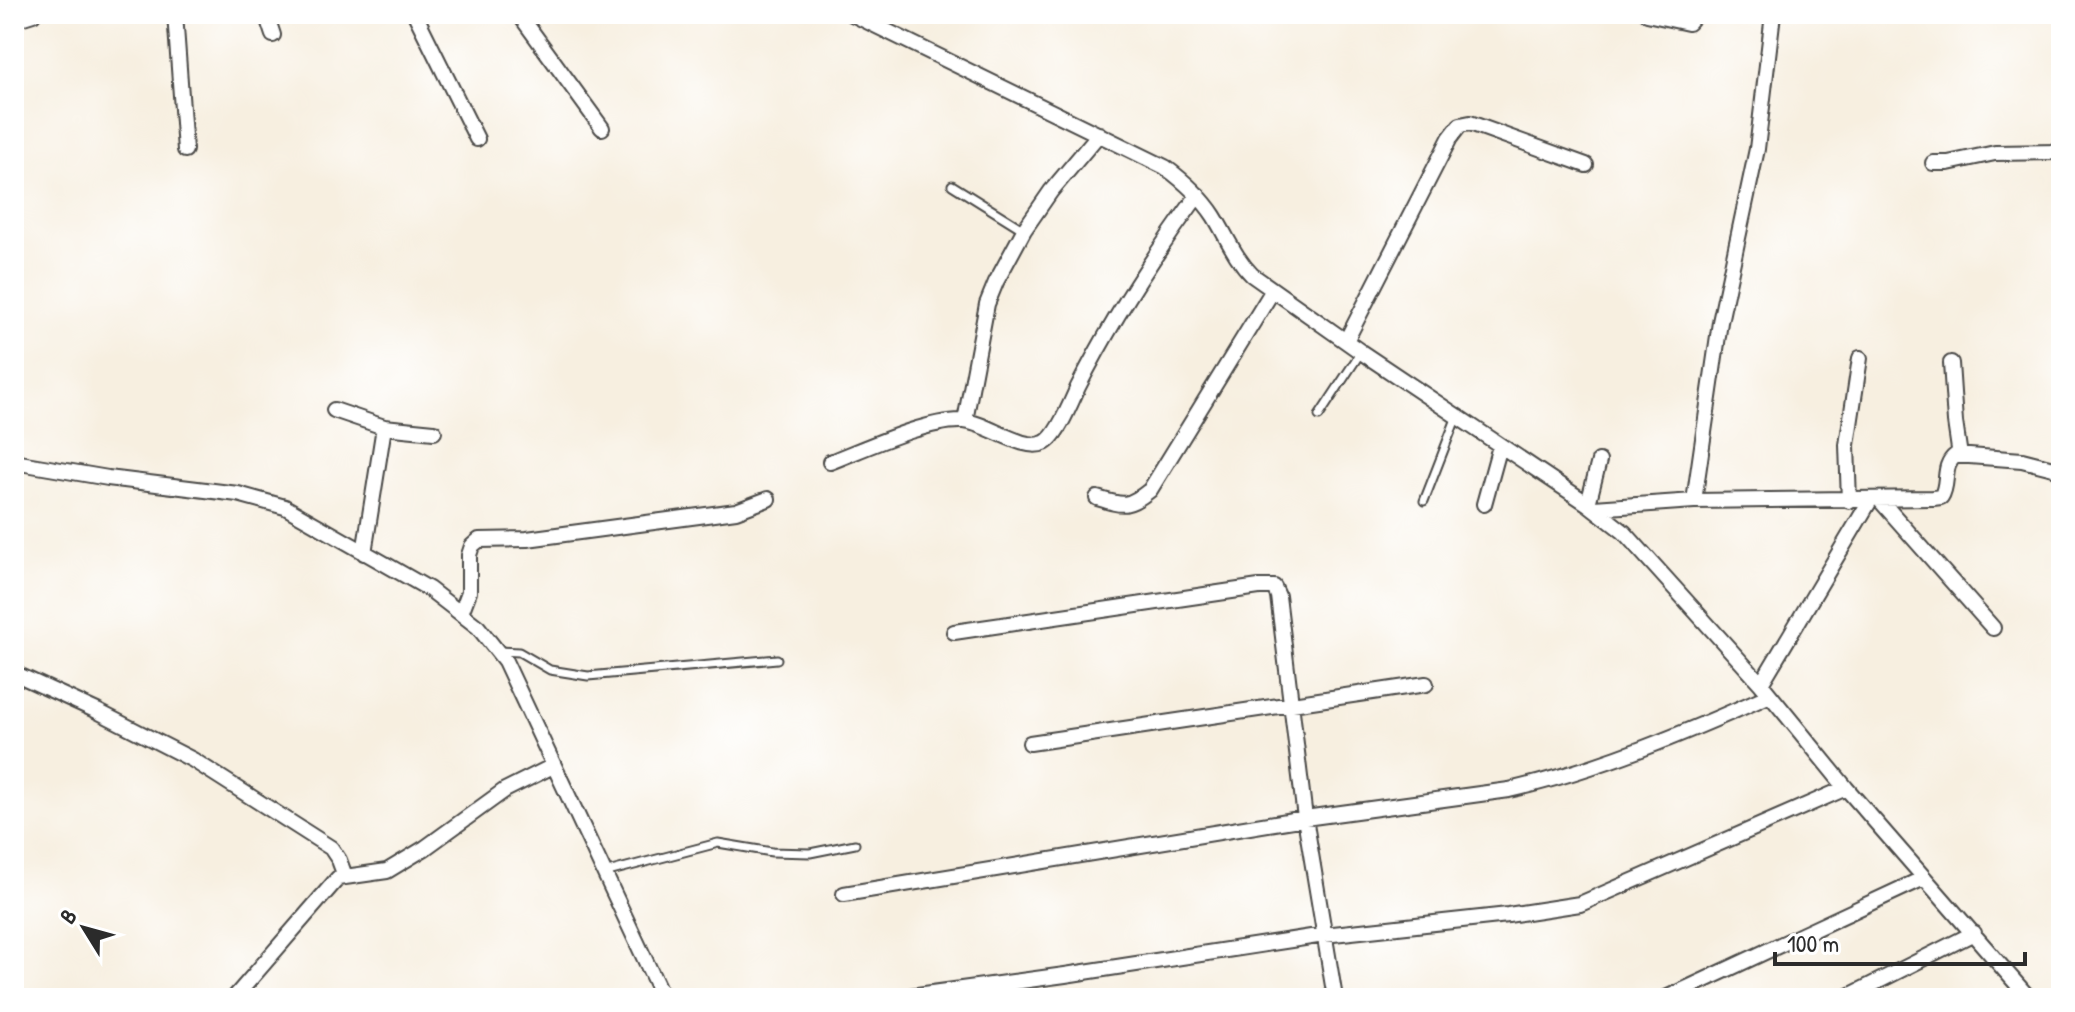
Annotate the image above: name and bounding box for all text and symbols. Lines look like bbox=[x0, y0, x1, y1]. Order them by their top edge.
north arrow bbox=[44, 888, 124, 968]
text: B bbox=[53, 902, 83, 929]
scale bar bbox=[1775, 916, 2025, 966]
text: 100 m bbox=[1787, 927, 1839, 959]

